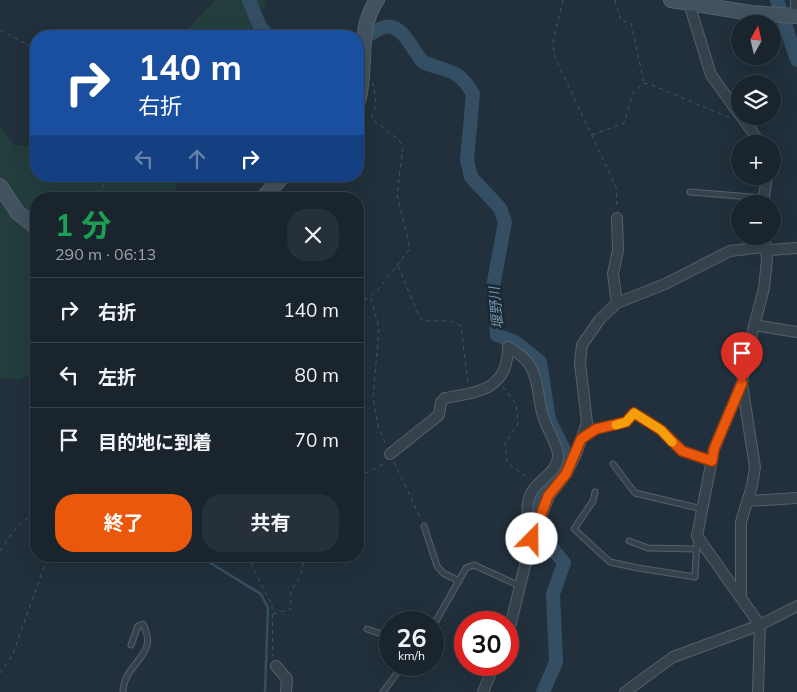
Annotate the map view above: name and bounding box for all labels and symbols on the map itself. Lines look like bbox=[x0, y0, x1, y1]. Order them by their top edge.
north arrow bbox=[731, 15, 781, 65]
water label: 堰野川 bbox=[485, 284, 507, 330]
pin bbox=[721, 332, 763, 383]
position arrow bbox=[505, 512, 557, 564]
speed limit sign: 30 bbox=[454, 611, 519, 676]

